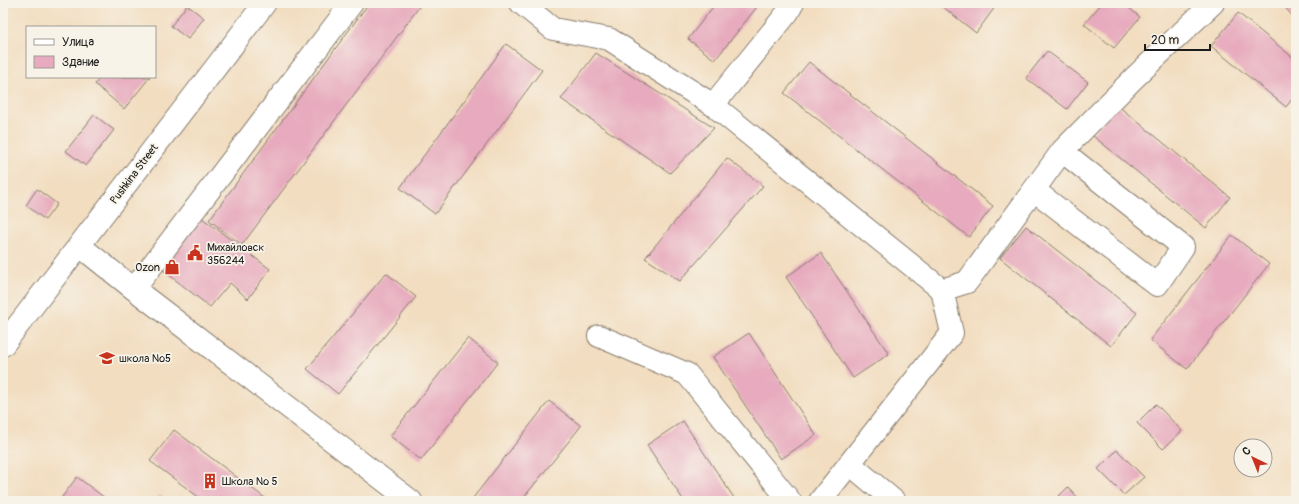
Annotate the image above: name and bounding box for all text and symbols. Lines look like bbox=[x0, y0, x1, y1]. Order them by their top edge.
legend bbox=[26, 26, 156, 78]
scale bar bbox=[1145, 26, 1210, 52]
text: 20 m bbox=[1151, 33, 1180, 48]
text: Улица bbox=[62, 35, 94, 50]
text: Здание bbox=[62, 55, 99, 70]
street label: Pushkina Street bbox=[107, 141, 161, 207]
place label: Михайловск 356244 bbox=[207, 241, 264, 267]
public building icon: Михайловск 356244 bbox=[186, 244, 204, 262]
shop icon: Ozon bbox=[163, 258, 181, 276]
place label: Ozon bbox=[135, 261, 160, 274]
school or university icon: школа №5 bbox=[98, 349, 116, 367]
place label: школа №5 bbox=[119, 352, 171, 365]
north arrow bbox=[1233, 438, 1273, 478]
text: С bbox=[1240, 444, 1254, 458]
building icon: Школа № 5 bbox=[201, 472, 219, 490]
place label: Школа № 5 bbox=[222, 475, 278, 488]

